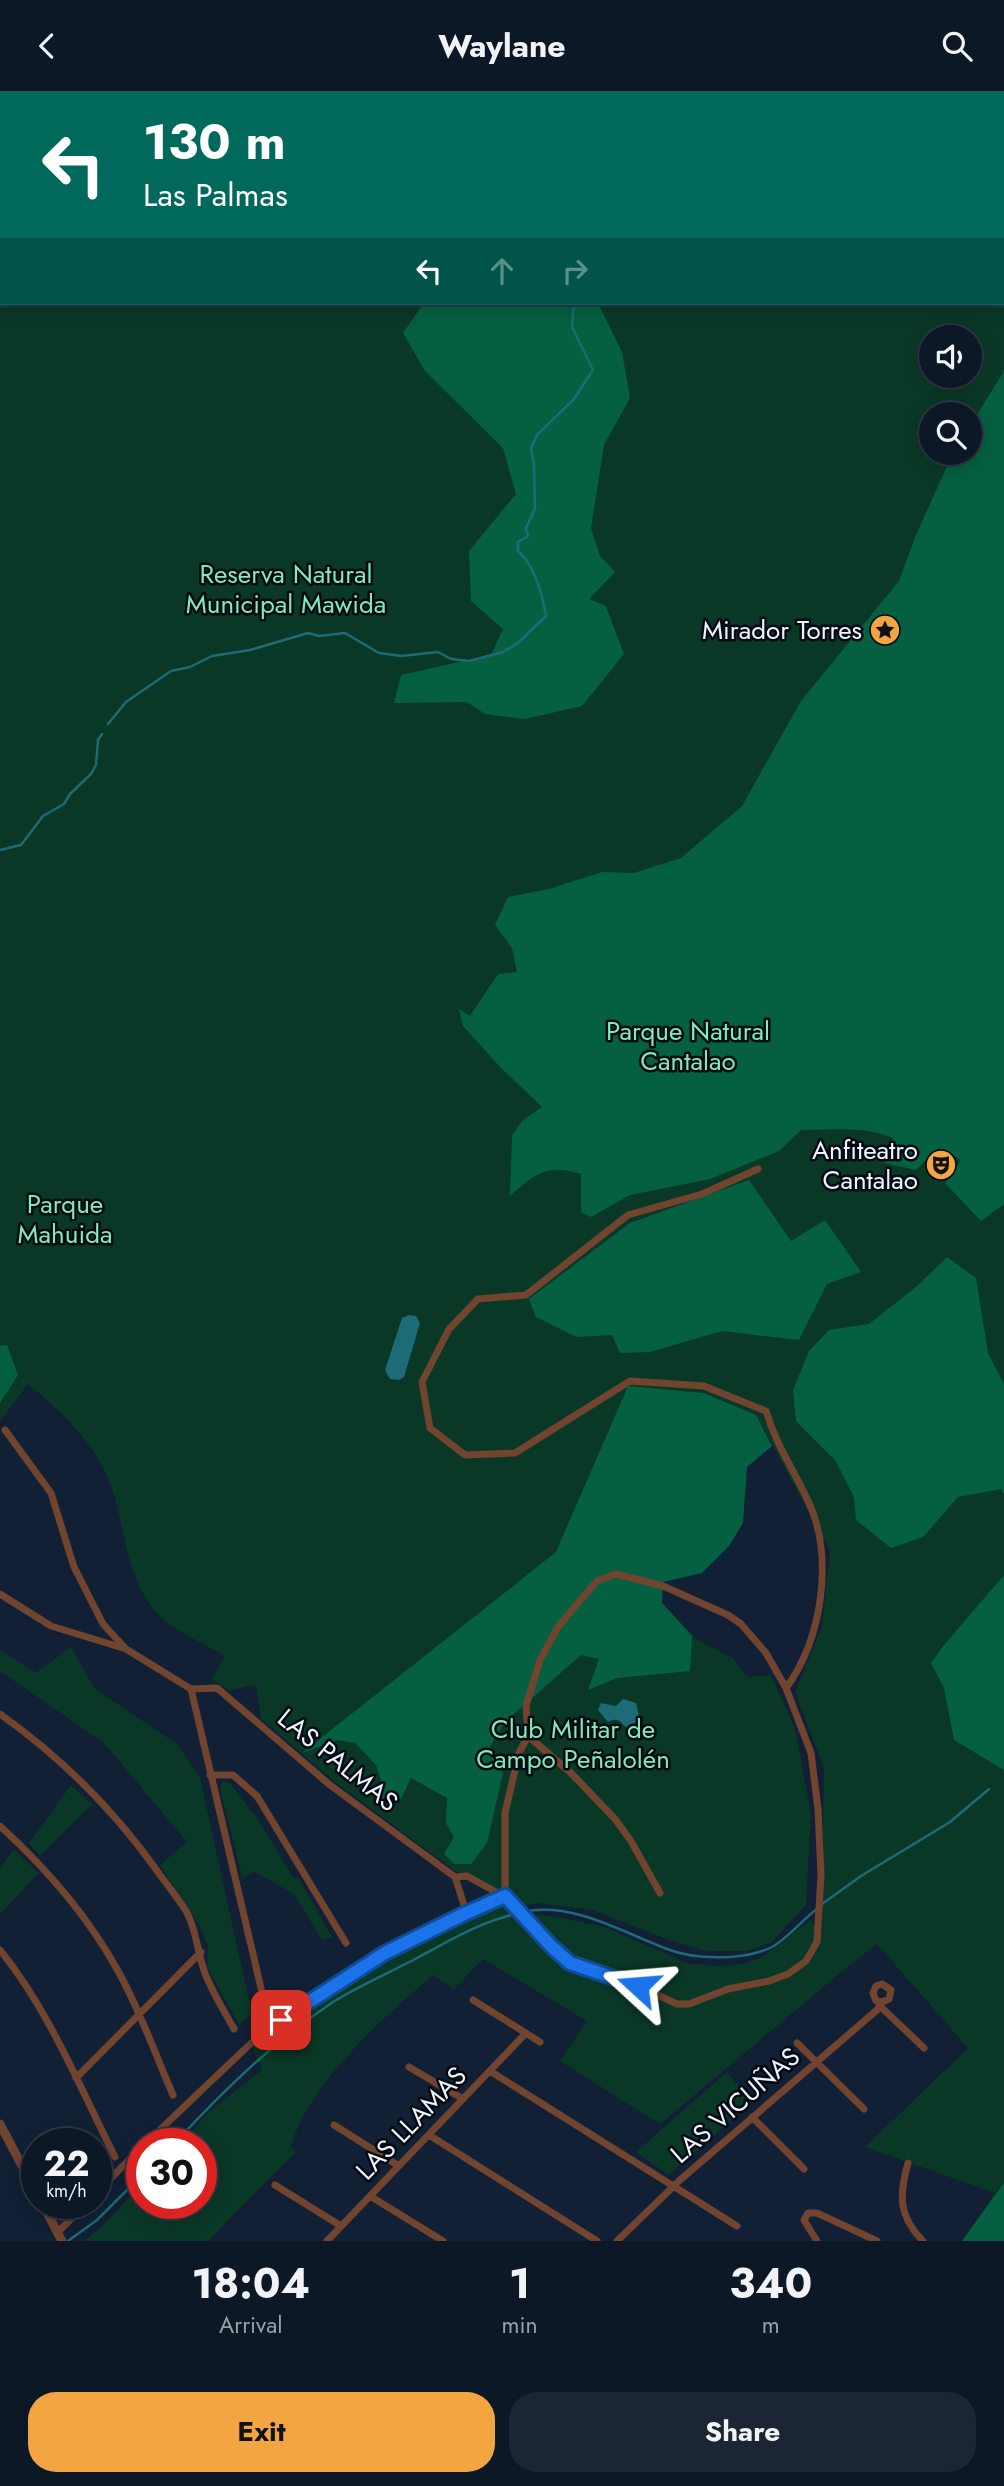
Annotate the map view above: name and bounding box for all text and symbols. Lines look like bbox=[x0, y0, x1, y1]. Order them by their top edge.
text: Waylane bbox=[438, 23, 566, 69]
icon: back bbox=[28, 27, 66, 65]
icon: search bbox=[938, 27, 976, 65]
text: 130 m bbox=[143, 107, 286, 177]
icon: left bbox=[28, 119, 119, 210]
text: Las Palmas bbox=[143, 172, 288, 218]
icon: left bbox=[410, 252, 448, 290]
icon: ahead bbox=[483, 252, 521, 290]
icon: right bbox=[556, 252, 594, 290]
map controls bbox=[919, 325, 982, 465]
button: sound bbox=[919, 325, 982, 388]
button: search bbox=[919, 402, 982, 465]
park label: Reserva Natural Municipal Mawida bbox=[186, 555, 386, 623]
place label: Mirador Torres bbox=[702, 611, 862, 649]
place icon: Mirador Torres bbox=[868, 613, 902, 647]
park label: Parque Natural Cantalao bbox=[606, 1012, 770, 1080]
place label: Anfiteatro Cantalao bbox=[812, 1131, 918, 1199]
theatre icon: Anfiteatro Cantalao bbox=[924, 1148, 958, 1182]
park label: Parque Mahuida bbox=[18, 1185, 112, 1253]
street label: LAS PALMAS bbox=[270, 1699, 406, 1821]
park label: Club Militar de Campo Peñalolén bbox=[476, 1710, 670, 1778]
position arrow bbox=[601, 1949, 675, 2023]
pin bbox=[251, 1990, 311, 2050]
icon: arrive bbox=[262, 2001, 300, 2039]
street label: LAS VICUÑAS bbox=[662, 2038, 808, 2172]
street label: LAS LLAMAS bbox=[347, 2057, 475, 2189]
speed limit sign: 30 bbox=[126, 2128, 217, 2219]
text: 22 bbox=[44, 2139, 89, 2189]
text: km/h bbox=[46, 2178, 87, 2204]
text: 18:04 bbox=[192, 2253, 310, 2314]
text: 1 bbox=[509, 2253, 530, 2314]
text: 340 bbox=[729, 2253, 812, 2314]
text: Arrival bbox=[219, 2308, 283, 2342]
text: min bbox=[502, 2308, 538, 2342]
text: m bbox=[762, 2308, 780, 2342]
button: Exit bbox=[28, 2392, 495, 2472]
button: Share bbox=[509, 2392, 976, 2472]

